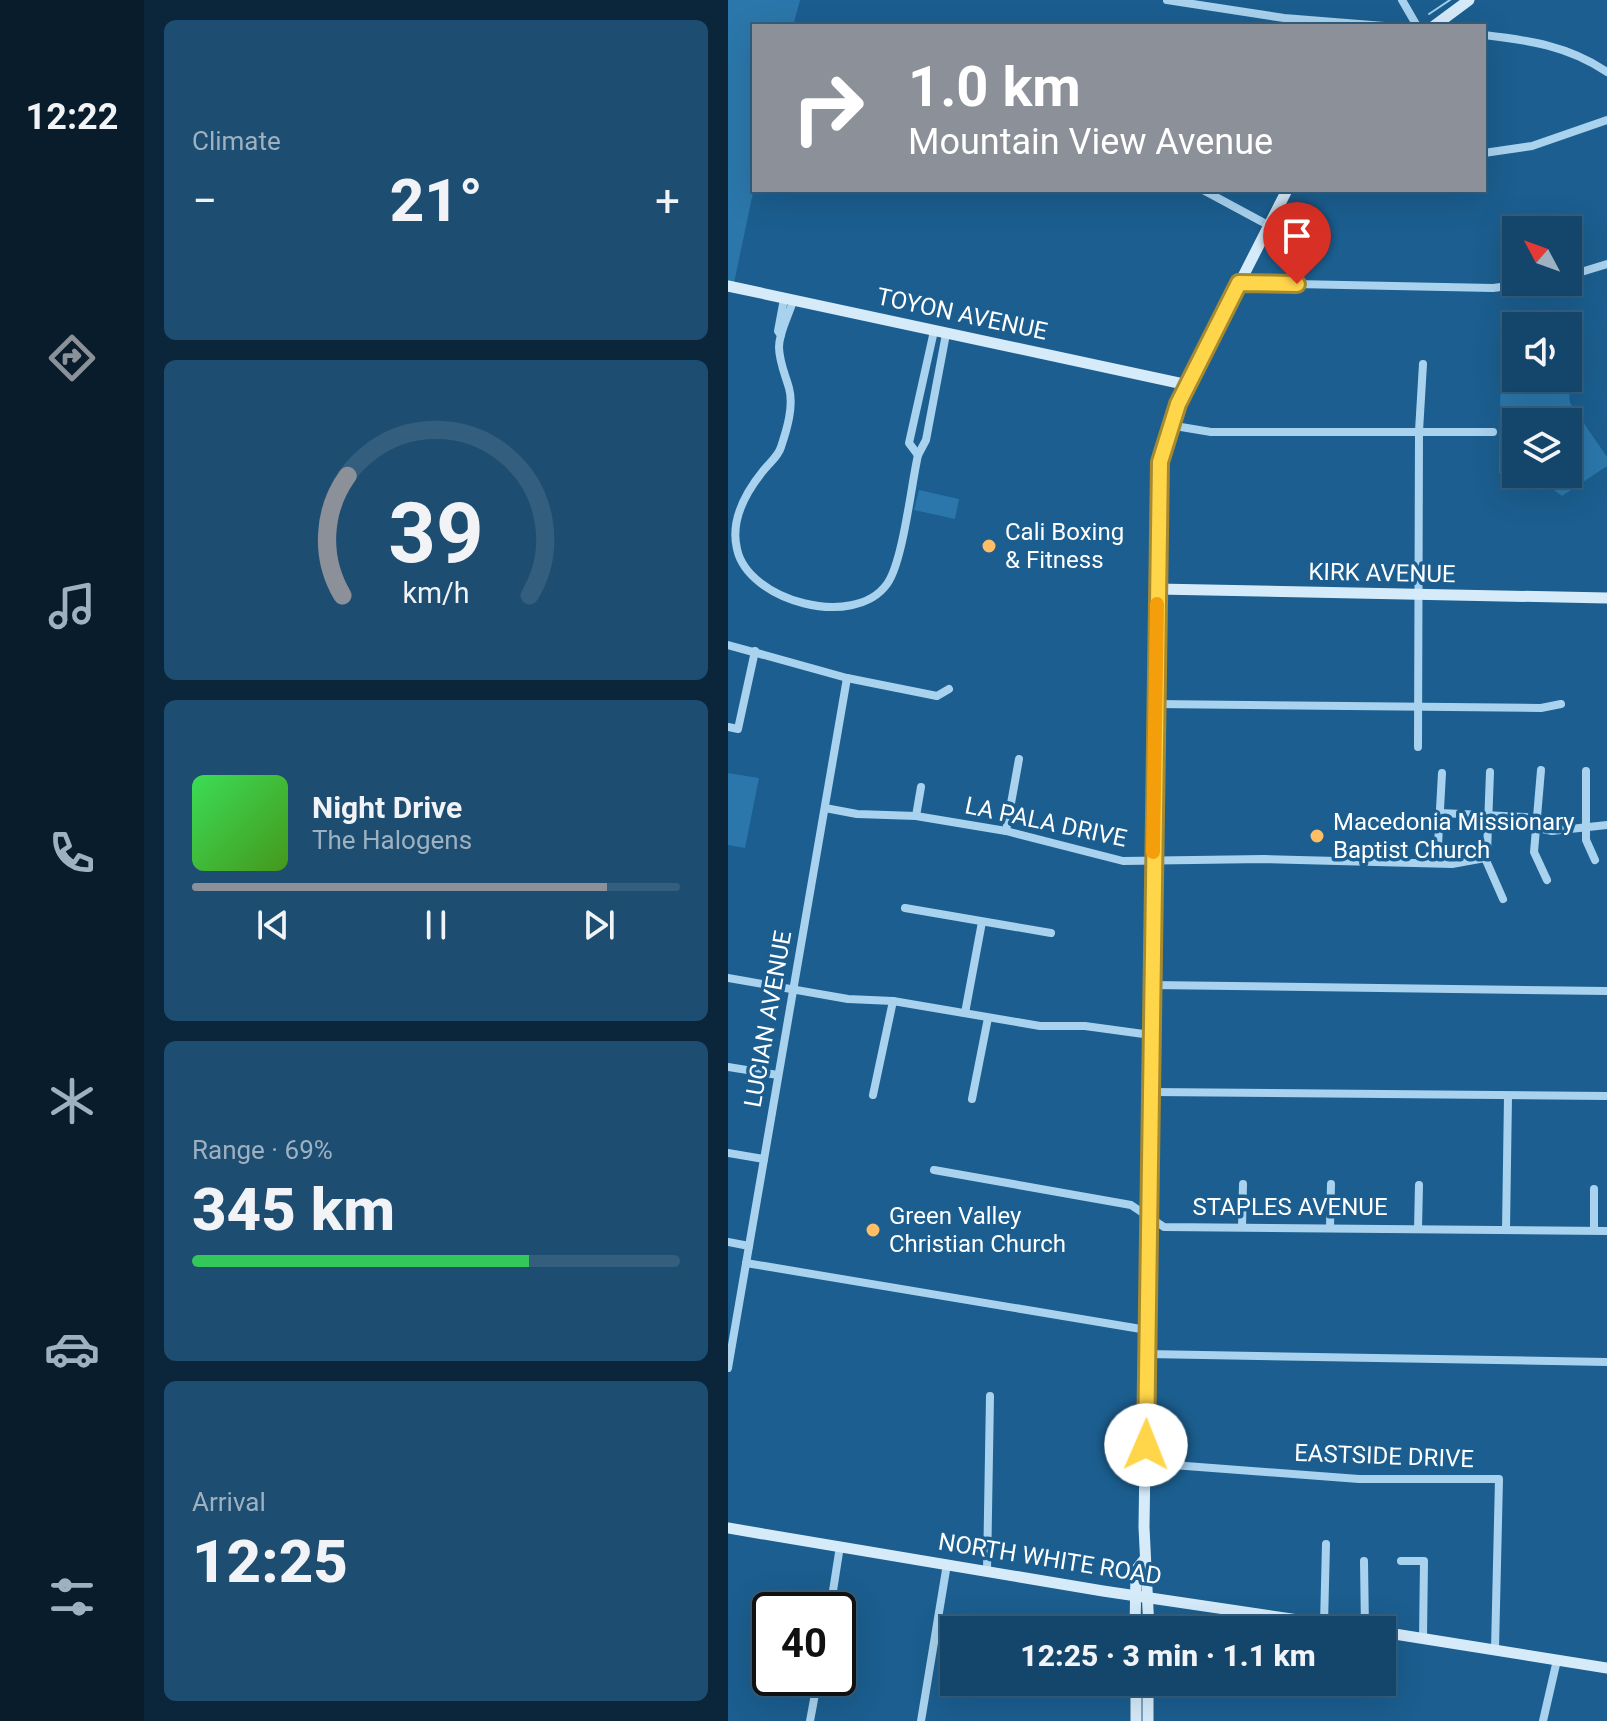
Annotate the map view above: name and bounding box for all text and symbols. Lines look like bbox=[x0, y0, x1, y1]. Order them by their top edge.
text: 1.0 km bbox=[908, 54, 1081, 120]
icon: right bbox=[776, 56, 880, 160]
text: 12:22 bbox=[26, 96, 118, 138]
text: Mountain View Avenue bbox=[908, 121, 1273, 163]
text: Climate bbox=[192, 126, 281, 156]
text: 21° bbox=[390, 165, 483, 236]
text: − bbox=[192, 175, 217, 227]
text: + bbox=[655, 175, 680, 227]
pin bbox=[1263, 202, 1331, 284]
icon: arrive bbox=[1275, 214, 1319, 258]
north arrow bbox=[1502, 216, 1582, 296]
map controls bbox=[1502, 216, 1582, 488]
street label: TOYON AVENUE bbox=[874, 282, 1050, 346]
button: sound bbox=[1502, 312, 1582, 392]
icon: directions bbox=[44, 330, 100, 386]
button: layers bbox=[1502, 408, 1582, 488]
text: 39 bbox=[388, 485, 484, 582]
place label: Cali Boxing & Fitness bbox=[1005, 518, 1124, 574]
marker: Cali Boxing & Fitness bbox=[980, 537, 998, 555]
street label: KIRK AVENUE bbox=[1308, 558, 1456, 588]
text: km/h bbox=[402, 576, 470, 610]
icon: music bbox=[44, 578, 100, 634]
text: Night Drive bbox=[312, 790, 462, 825]
street label: LA PALA DRIVE bbox=[963, 791, 1129, 853]
place label: Macedonia Missionary Baptist Church bbox=[1333, 808, 1575, 864]
icon: phone bbox=[44, 825, 100, 881]
text: The Halogens bbox=[312, 825, 472, 855]
marker: Macedonia Missionary Baptist Church bbox=[1308, 827, 1326, 845]
icon: previous bbox=[251, 903, 295, 947]
icon: pause bbox=[414, 903, 458, 947]
icon: next bbox=[577, 903, 621, 947]
street label: LUCIAN AVENUE bbox=[739, 929, 797, 1109]
icon: climate bbox=[44, 1073, 100, 1129]
text: Range · 69% bbox=[192, 1135, 333, 1165]
text: 345 km bbox=[192, 1174, 395, 1245]
street label: STAPLES AVENUE bbox=[1192, 1193, 1388, 1221]
place label: Green Valley Christian Church bbox=[889, 1202, 1066, 1258]
marker: Green Valley Christian Church bbox=[864, 1221, 882, 1239]
icon: car bbox=[44, 1321, 100, 1377]
position arrow bbox=[1104, 1403, 1188, 1487]
street label: EASTSIDE DRIVE bbox=[1294, 1439, 1474, 1473]
text: Arrival bbox=[192, 1487, 266, 1517]
text: 12:25 bbox=[192, 1526, 348, 1597]
street label: NORTH WHITE ROAD bbox=[936, 1528, 1164, 1590]
icon: filters bbox=[44, 1569, 100, 1625]
speed limit sign: 40 bbox=[752, 1592, 856, 1696]
text: 12:25 · 3 min · 1.1 km bbox=[1020, 1638, 1316, 1673]

